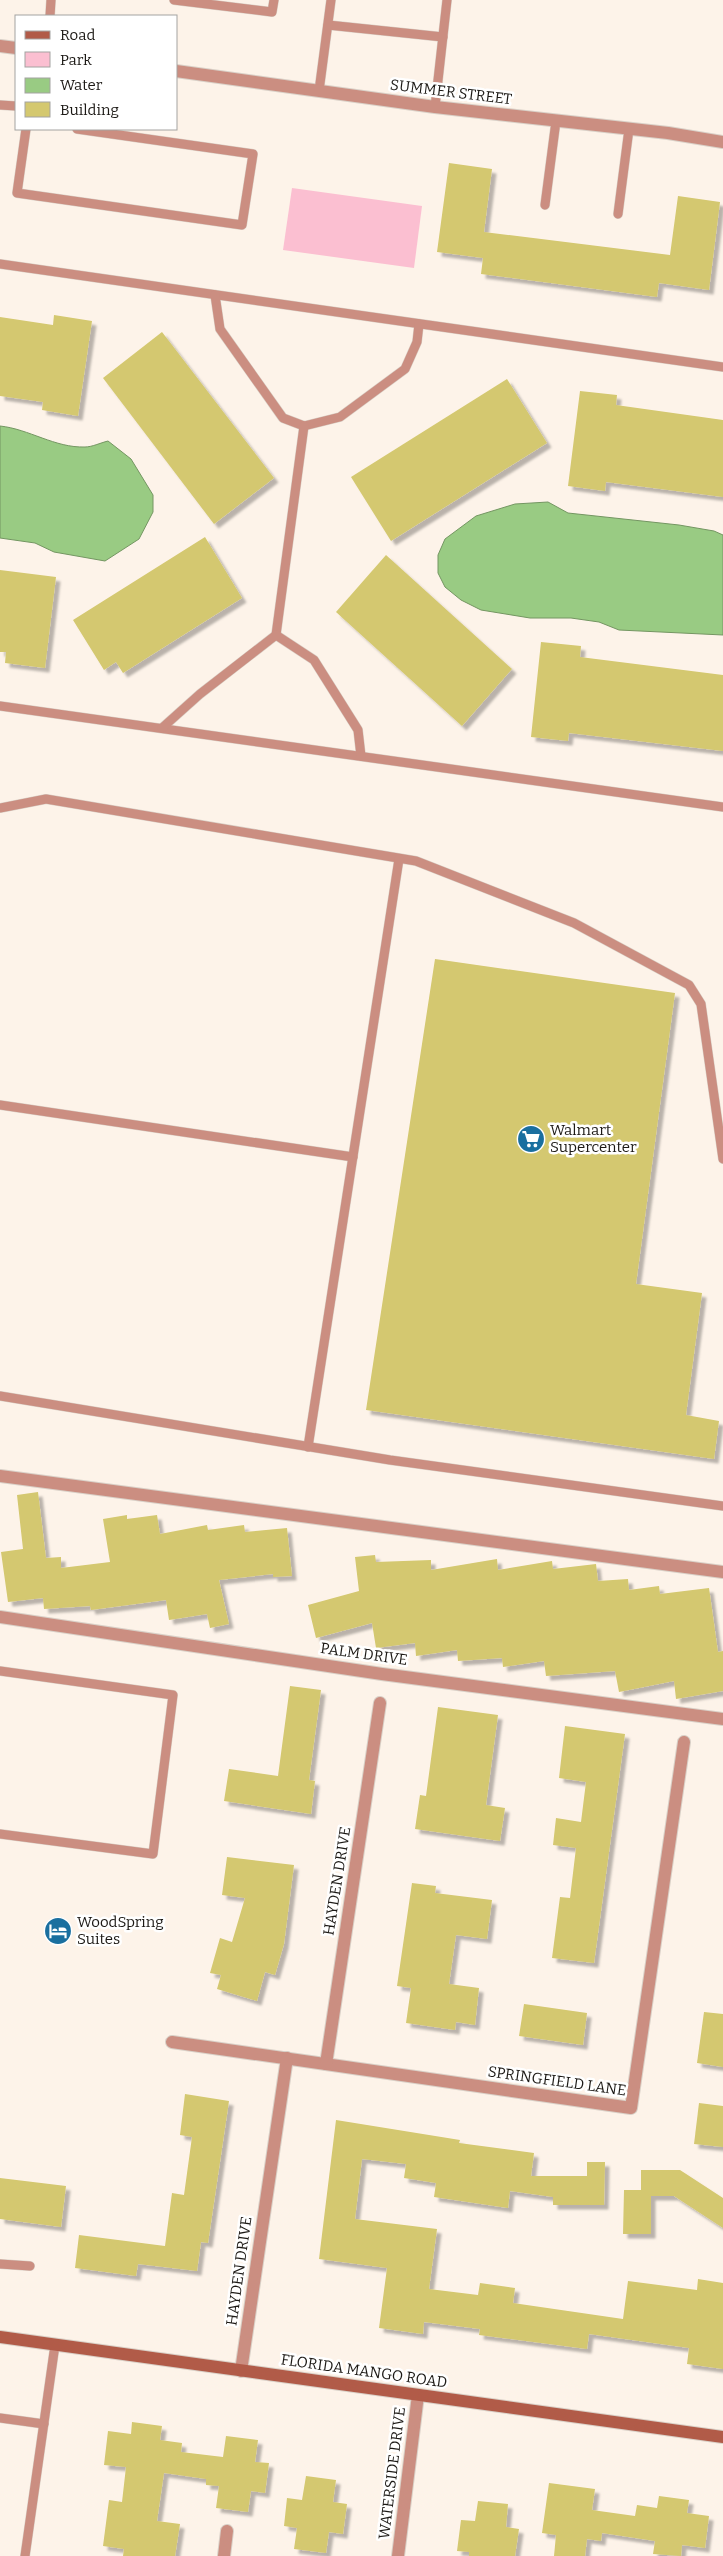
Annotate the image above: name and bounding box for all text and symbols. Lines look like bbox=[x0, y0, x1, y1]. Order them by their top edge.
legend bbox=[15, 15, 178, 130]
text: Road bbox=[60, 26, 95, 44]
text: Park bbox=[60, 51, 92, 69]
text: Water bbox=[60, 76, 103, 94]
street label: SUMMER STREET bbox=[389, 76, 513, 108]
text: Building bbox=[60, 101, 119, 119]
place label: Walmart Supercenter bbox=[550, 1121, 637, 1156]
supermarket icon: Walmart Supercenter bbox=[516, 1124, 546, 1154]
street label: PALM DRIVE bbox=[319, 1639, 409, 1669]
street label: HAYDEN DRIVE bbox=[320, 1825, 354, 1937]
place label: WoodSpring Suites bbox=[77, 1913, 164, 1948]
hotel icon: WoodSpring Suites bbox=[43, 1916, 73, 1946]
street label: SPRINGFIELD LANE bbox=[487, 2062, 627, 2100]
street label: HAYDEN DRIVE bbox=[222, 2215, 256, 2327]
street label: FLORIDA MANGO ROAD bbox=[280, 2350, 448, 2392]
street label: WATERSIDE DRIVE bbox=[375, 2406, 409, 2540]

